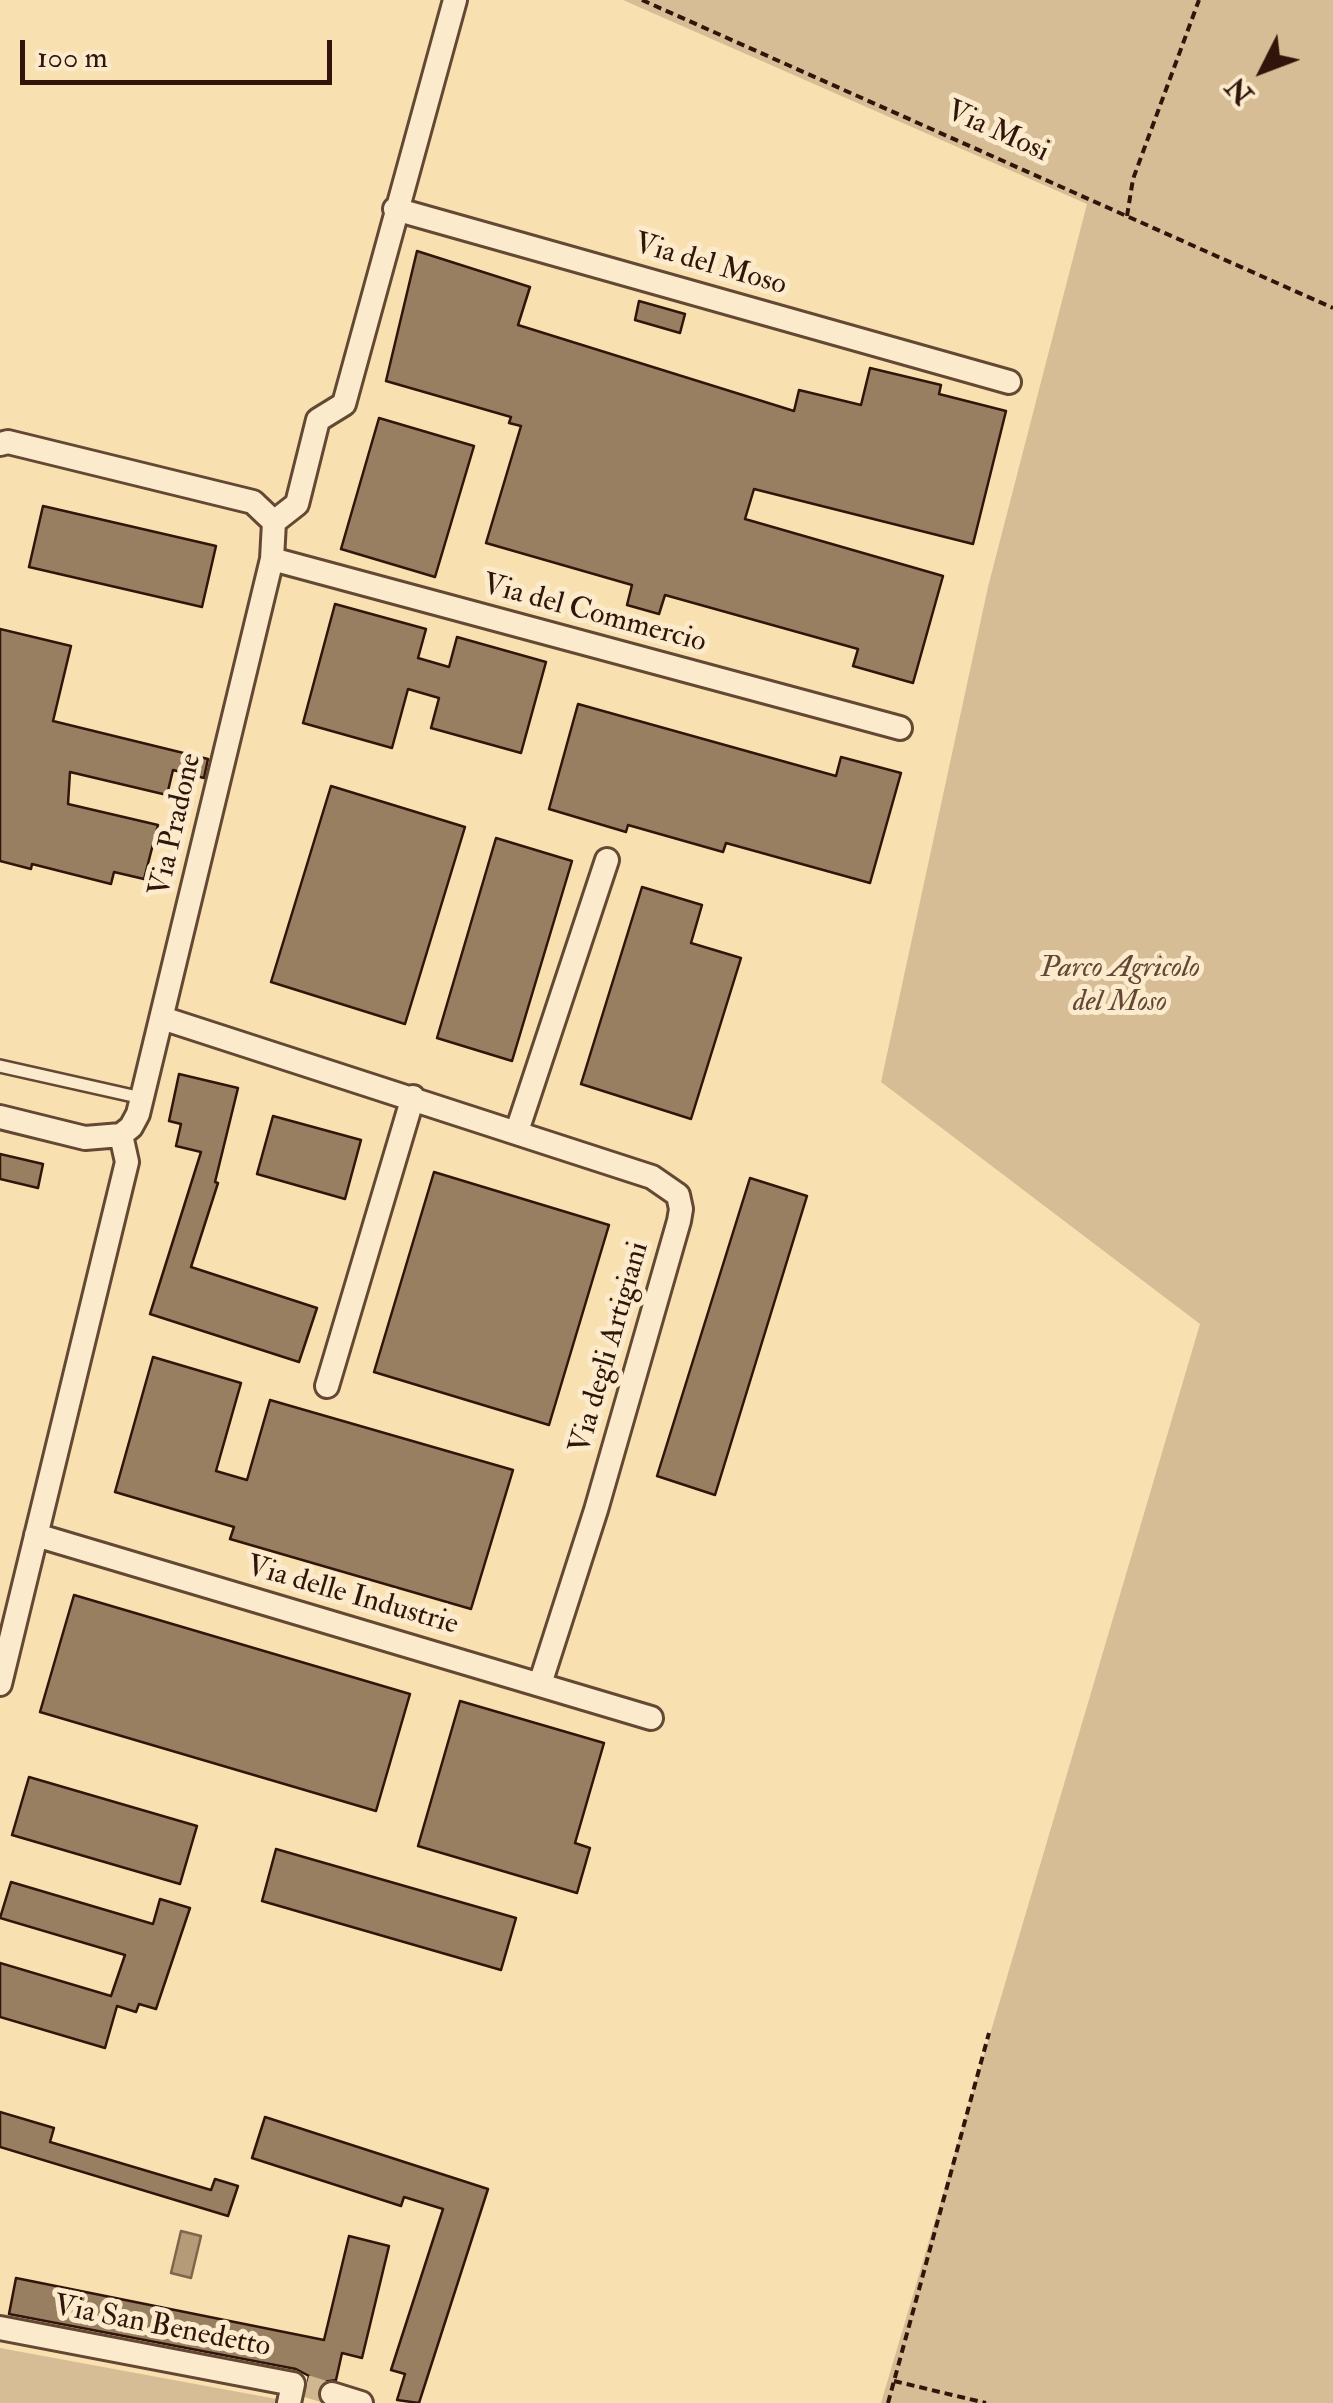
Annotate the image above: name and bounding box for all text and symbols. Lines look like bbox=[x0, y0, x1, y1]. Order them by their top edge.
scale bar bbox=[25, 20, 338, 82]
north arrow bbox=[1213, 20, 1313, 120]
text: 100 m bbox=[37, 39, 108, 76]
text: N bbox=[1219, 69, 1262, 111]
street label: Via Mosi bbox=[940, 94, 1054, 172]
street label: Via del Moso bbox=[630, 227, 790, 305]
street label: Via del Commercio bbox=[478, 568, 710, 662]
street label: Via Pradone bbox=[143, 750, 211, 900]
park label: Parco Agricolo del Moso bbox=[1040, 952, 1200, 1022]
street label: Via degli Artigiani bbox=[564, 1238, 658, 1458]
street label: Via delle Industrie bbox=[242, 1550, 462, 1644]
street label: Via San Benedetto bbox=[51, 2289, 273, 2367]

